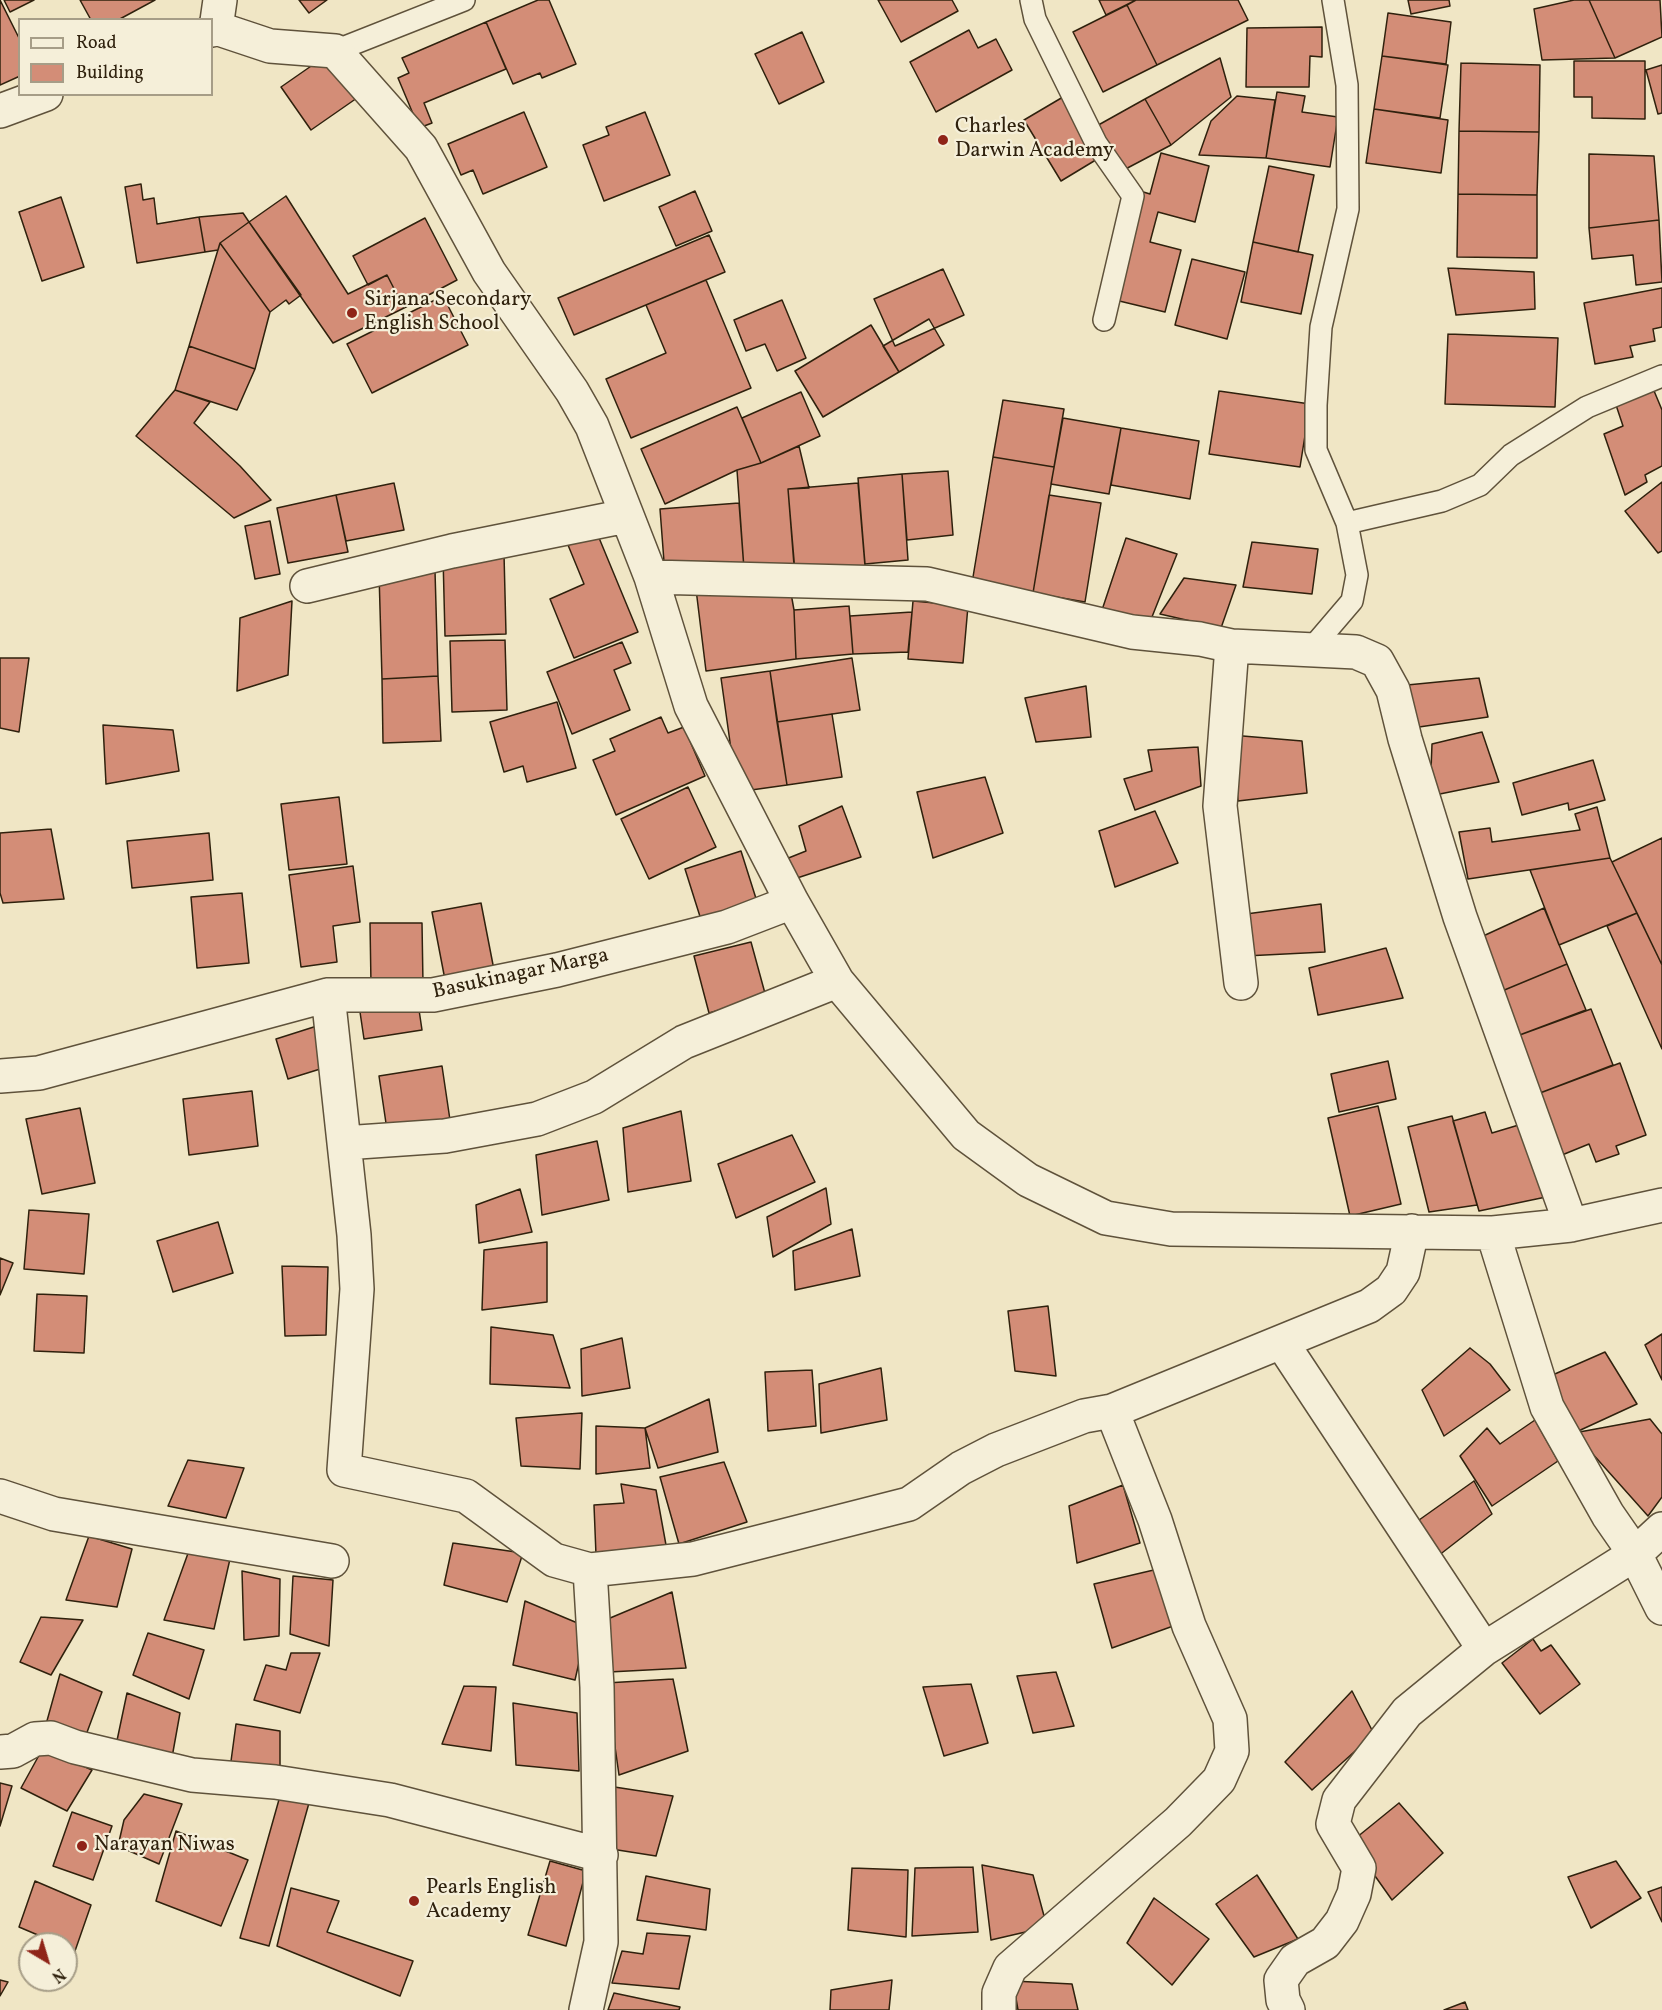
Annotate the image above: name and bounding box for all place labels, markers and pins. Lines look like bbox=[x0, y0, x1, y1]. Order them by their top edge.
place label: Charles Darwin Academy bbox=[955, 115, 1114, 165]
marker: Charles Darwin Academy bbox=[936, 133, 950, 147]
place label: Sirjana Secondary English School bbox=[364, 288, 531, 338]
marker: Sirjana Secondary English School bbox=[345, 306, 359, 320]
place label: Narayan Niwas bbox=[94, 1833, 235, 1859]
marker: Narayan Niwas bbox=[75, 1839, 89, 1853]
place label: Pearls English Academy bbox=[426, 1876, 556, 1926]
marker: Pearls English Academy bbox=[407, 1894, 421, 1908]

